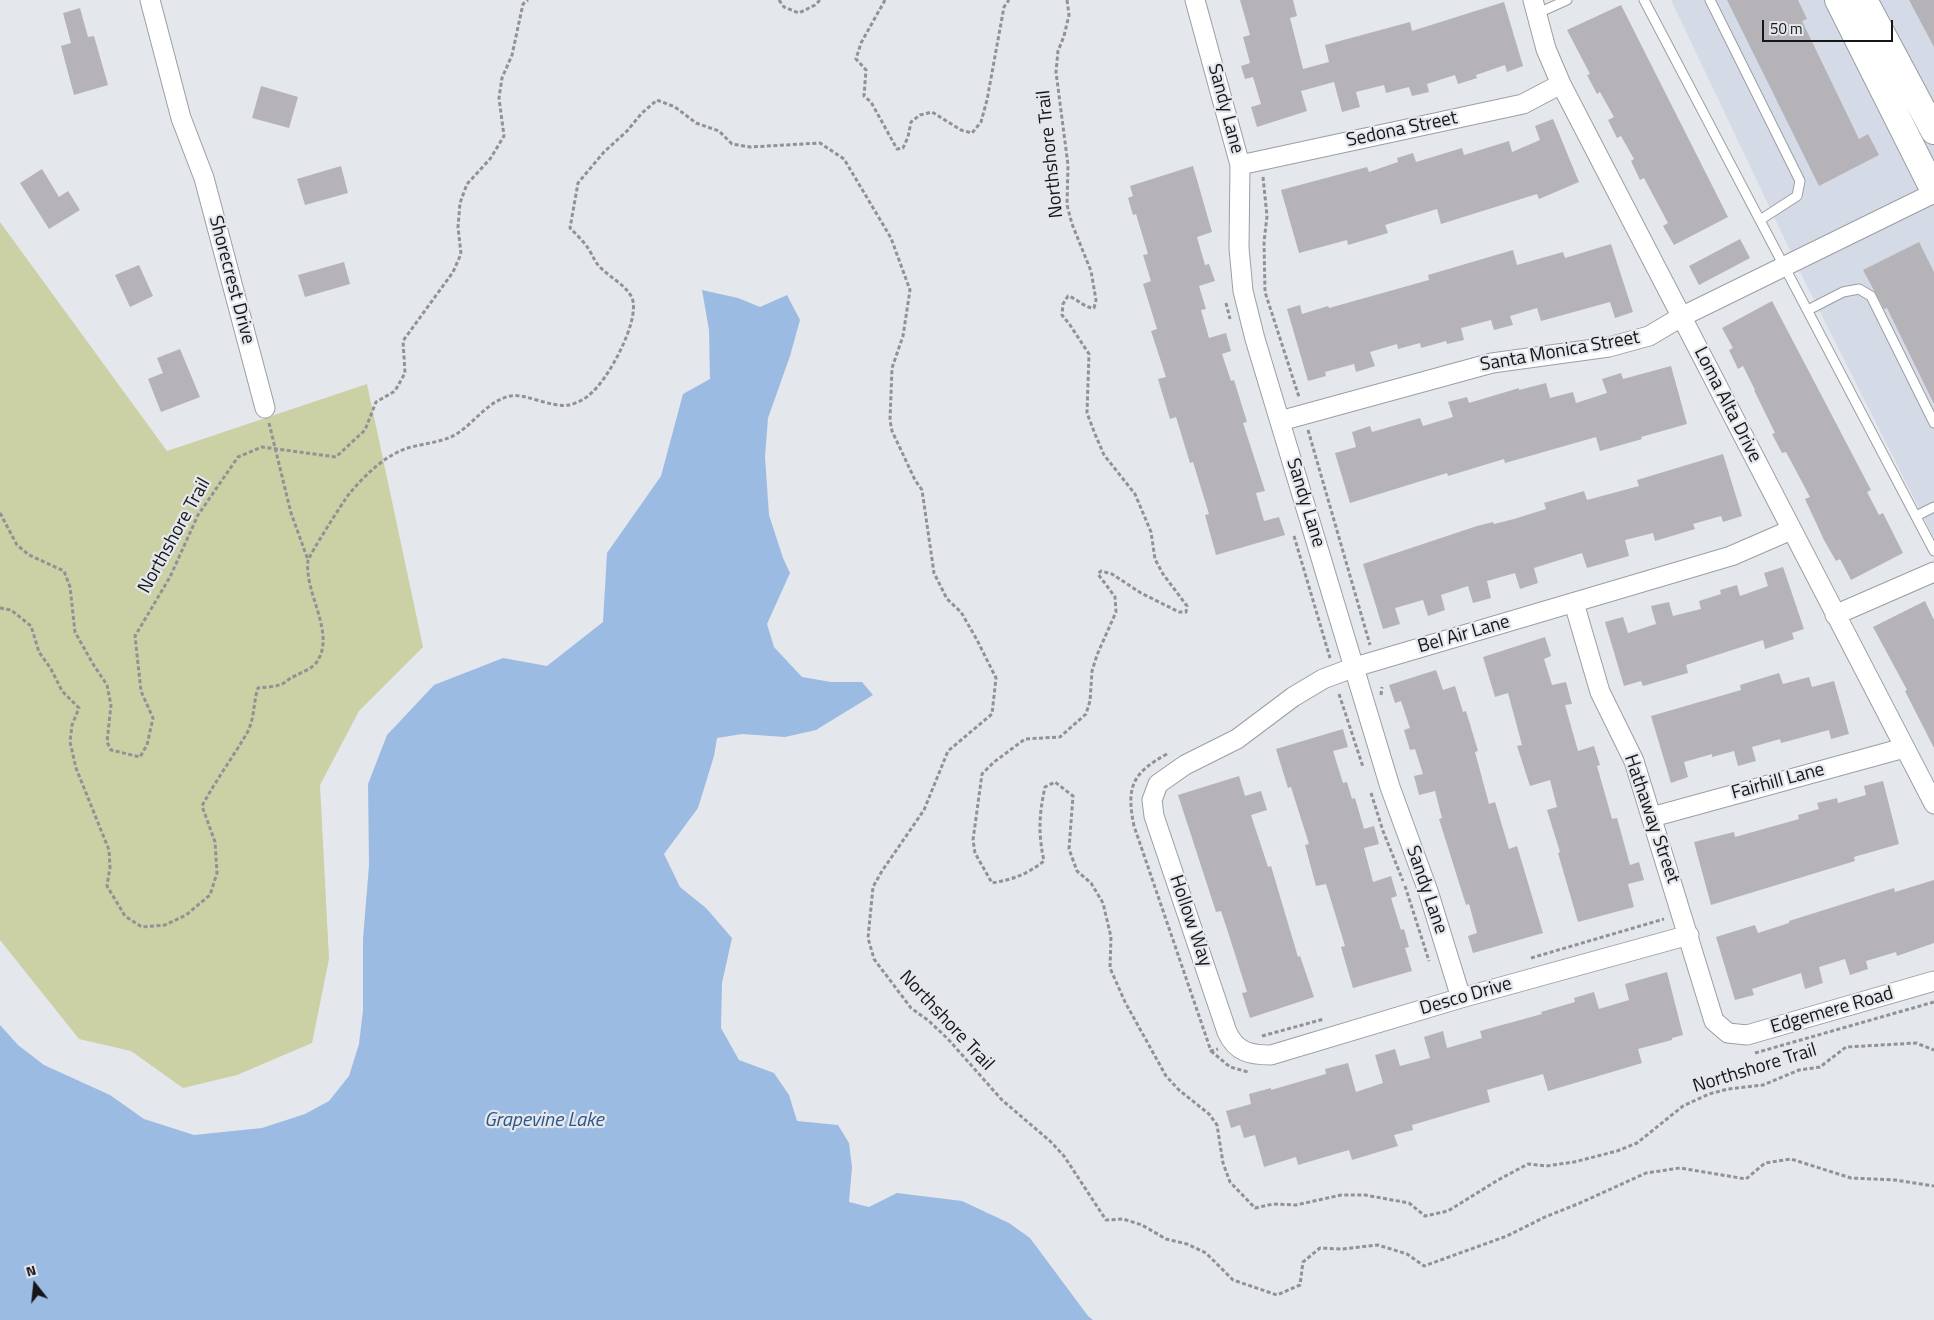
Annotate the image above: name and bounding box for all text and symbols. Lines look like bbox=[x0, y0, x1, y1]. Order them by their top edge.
scale bar bbox=[1764, 10, 1895, 42]
text: 50 m bbox=[1770, 17, 1803, 40]
street label: Sandy Lane bbox=[1202, 62, 1248, 156]
street label: Northshore Trail bbox=[1033, 89, 1069, 219]
street label: Sedona Street bbox=[1344, 107, 1460, 153]
street label: Shorecrest Drive bbox=[203, 213, 259, 347]
street label: Santa Monica Street bbox=[1478, 327, 1642, 377]
street label: Loma Alta Drive bbox=[1688, 344, 1766, 466]
street label: Sandy Lane bbox=[1281, 456, 1329, 550]
street label: Northshore Trail bbox=[134, 474, 216, 598]
street label: Bel Air Lane bbox=[1415, 611, 1513, 659]
street label: Hathaway Street bbox=[1618, 752, 1684, 886]
street label: Fairhill Lane bbox=[1729, 759, 1827, 805]
street label: Sandy Lane bbox=[1400, 843, 1452, 937]
street label: Hollow Way bbox=[1164, 872, 1216, 970]
street label: Northshore Trail bbox=[894, 966, 998, 1076]
street label: Desco Drive bbox=[1417, 973, 1515, 1021]
street label: Edgemere Road bbox=[1768, 983, 1896, 1039]
street label: Northshore Trail bbox=[1690, 1039, 1820, 1099]
water label: Grapevine Lake bbox=[484, 1109, 604, 1133]
text: N bbox=[23, 1259, 38, 1282]
north arrow bbox=[10, 1260, 60, 1310]

